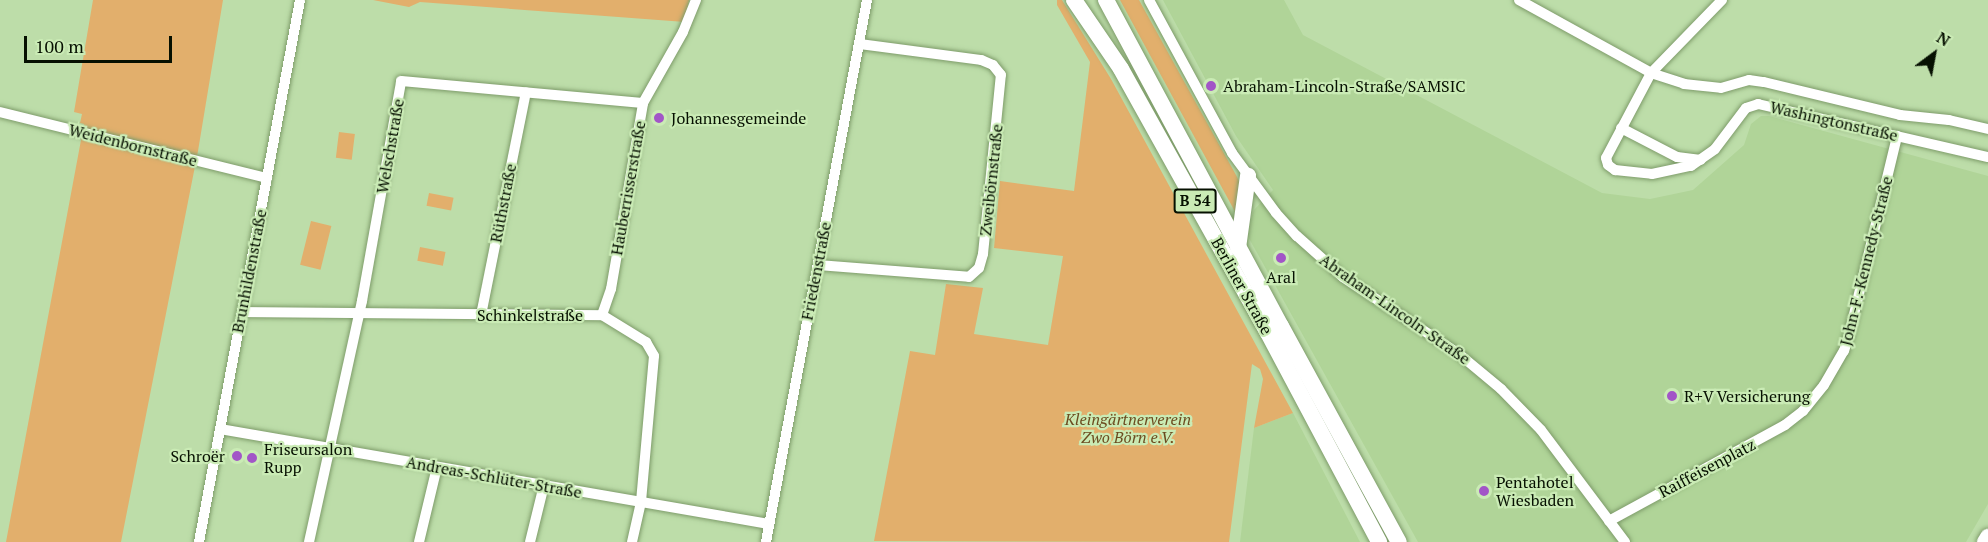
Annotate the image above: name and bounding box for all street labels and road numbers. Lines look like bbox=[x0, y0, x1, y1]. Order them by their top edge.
street label: Welschstraße bbox=[372, 97, 408, 195]
street label: Washingtonstraße bbox=[1768, 97, 1900, 145]
street label: Hauberrisserstraße bbox=[607, 119, 649, 257]
street label: Weidenbornstraße bbox=[67, 120, 199, 170]
street label: Zweibörnstraße bbox=[976, 123, 1006, 237]
street label: Rüthstraße bbox=[486, 162, 520, 244]
street label: John-F.-Kennedy-Straße bbox=[1836, 174, 1896, 348]
road number: B 54 bbox=[1172, 189, 1218, 213]
street label: Brunhildenstraße bbox=[228, 208, 270, 334]
street label: Friedenstraße bbox=[797, 220, 835, 322]
street label: Berliner Straße bbox=[1207, 234, 1277, 338]
street label: Abraham-Lincoln-Straße bbox=[1316, 250, 1474, 368]
street label: Schinkelstraße bbox=[477, 305, 583, 325]
street label: Raiffeisenplatz bbox=[1655, 434, 1759, 502]
street label: Andreas-Schlüter-Straße bbox=[405, 452, 583, 502]

